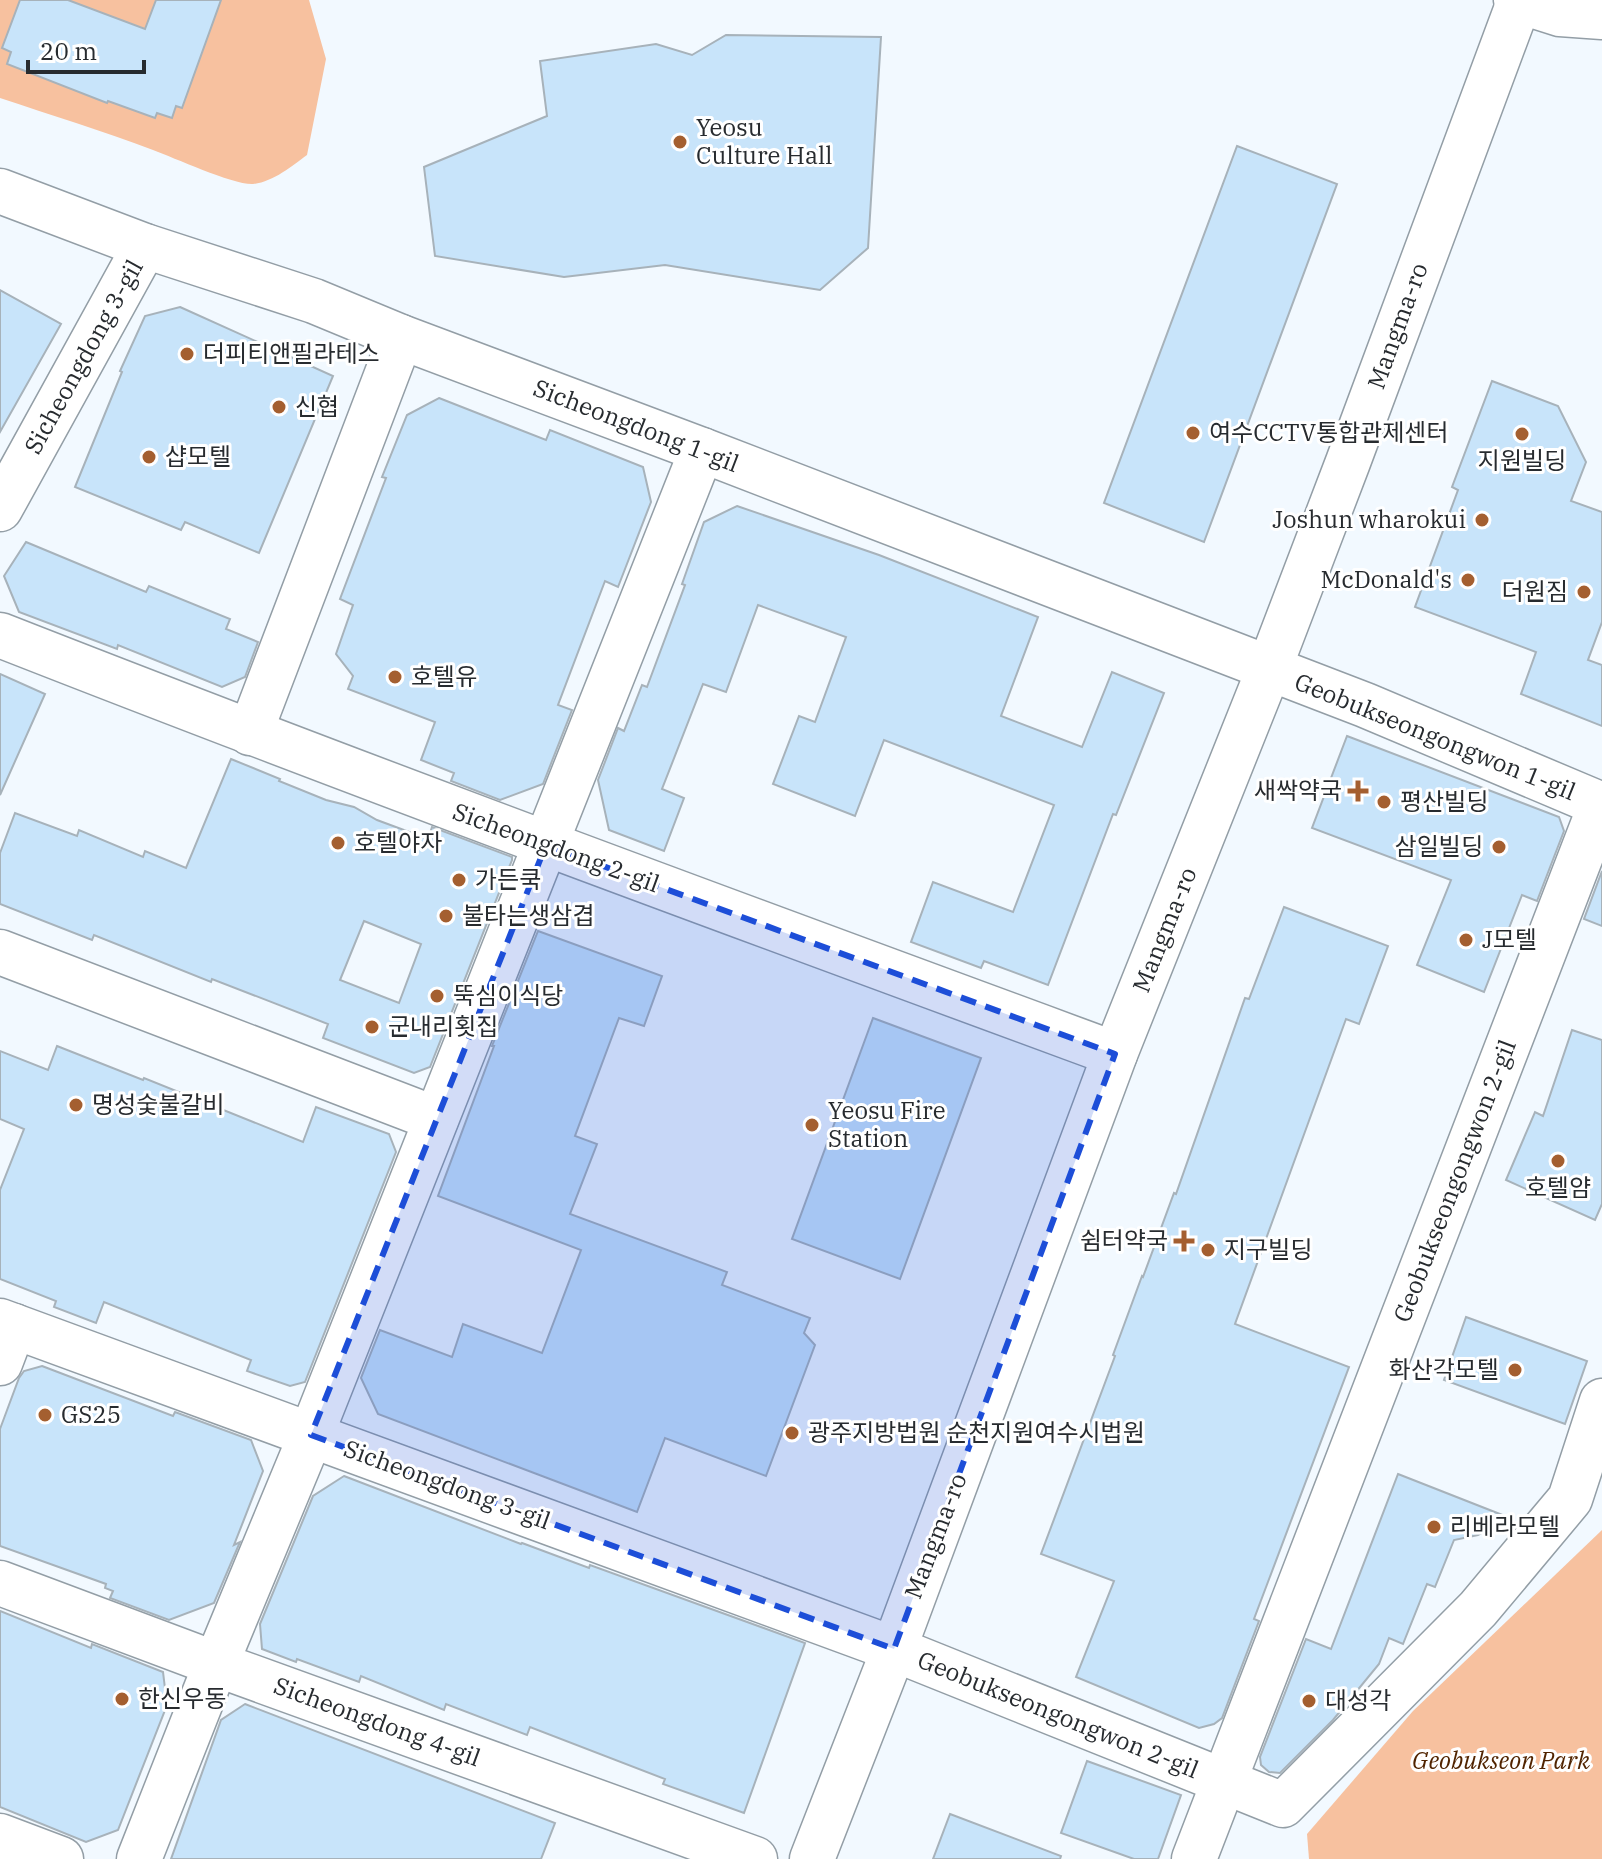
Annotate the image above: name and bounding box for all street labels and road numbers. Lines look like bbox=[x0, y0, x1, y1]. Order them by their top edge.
street label: Sicheongdong 3-gil bbox=[16, 254, 150, 459]
street label: Mangma-ro bbox=[1359, 258, 1435, 393]
street label: Sicheongdong 1-gil bbox=[529, 371, 744, 479]
street label: Geobukseongongwon 1-gil bbox=[1290, 665, 1581, 807]
street label: Sicheongdong 2-gil bbox=[449, 795, 664, 899]
street label: Mangma-ro bbox=[1125, 862, 1204, 997]
street label: Geobukseongongwon 2-gil bbox=[1385, 1035, 1523, 1326]
street label: Sicheongdong 3-gil bbox=[340, 1432, 555, 1536]
street label: Mangma-ro bbox=[896, 1468, 974, 1603]
street label: Geobukseongongwon 2-gil bbox=[913, 1643, 1204, 1785]
street label: Sicheongdong 4-gil bbox=[270, 1669, 485, 1773]

